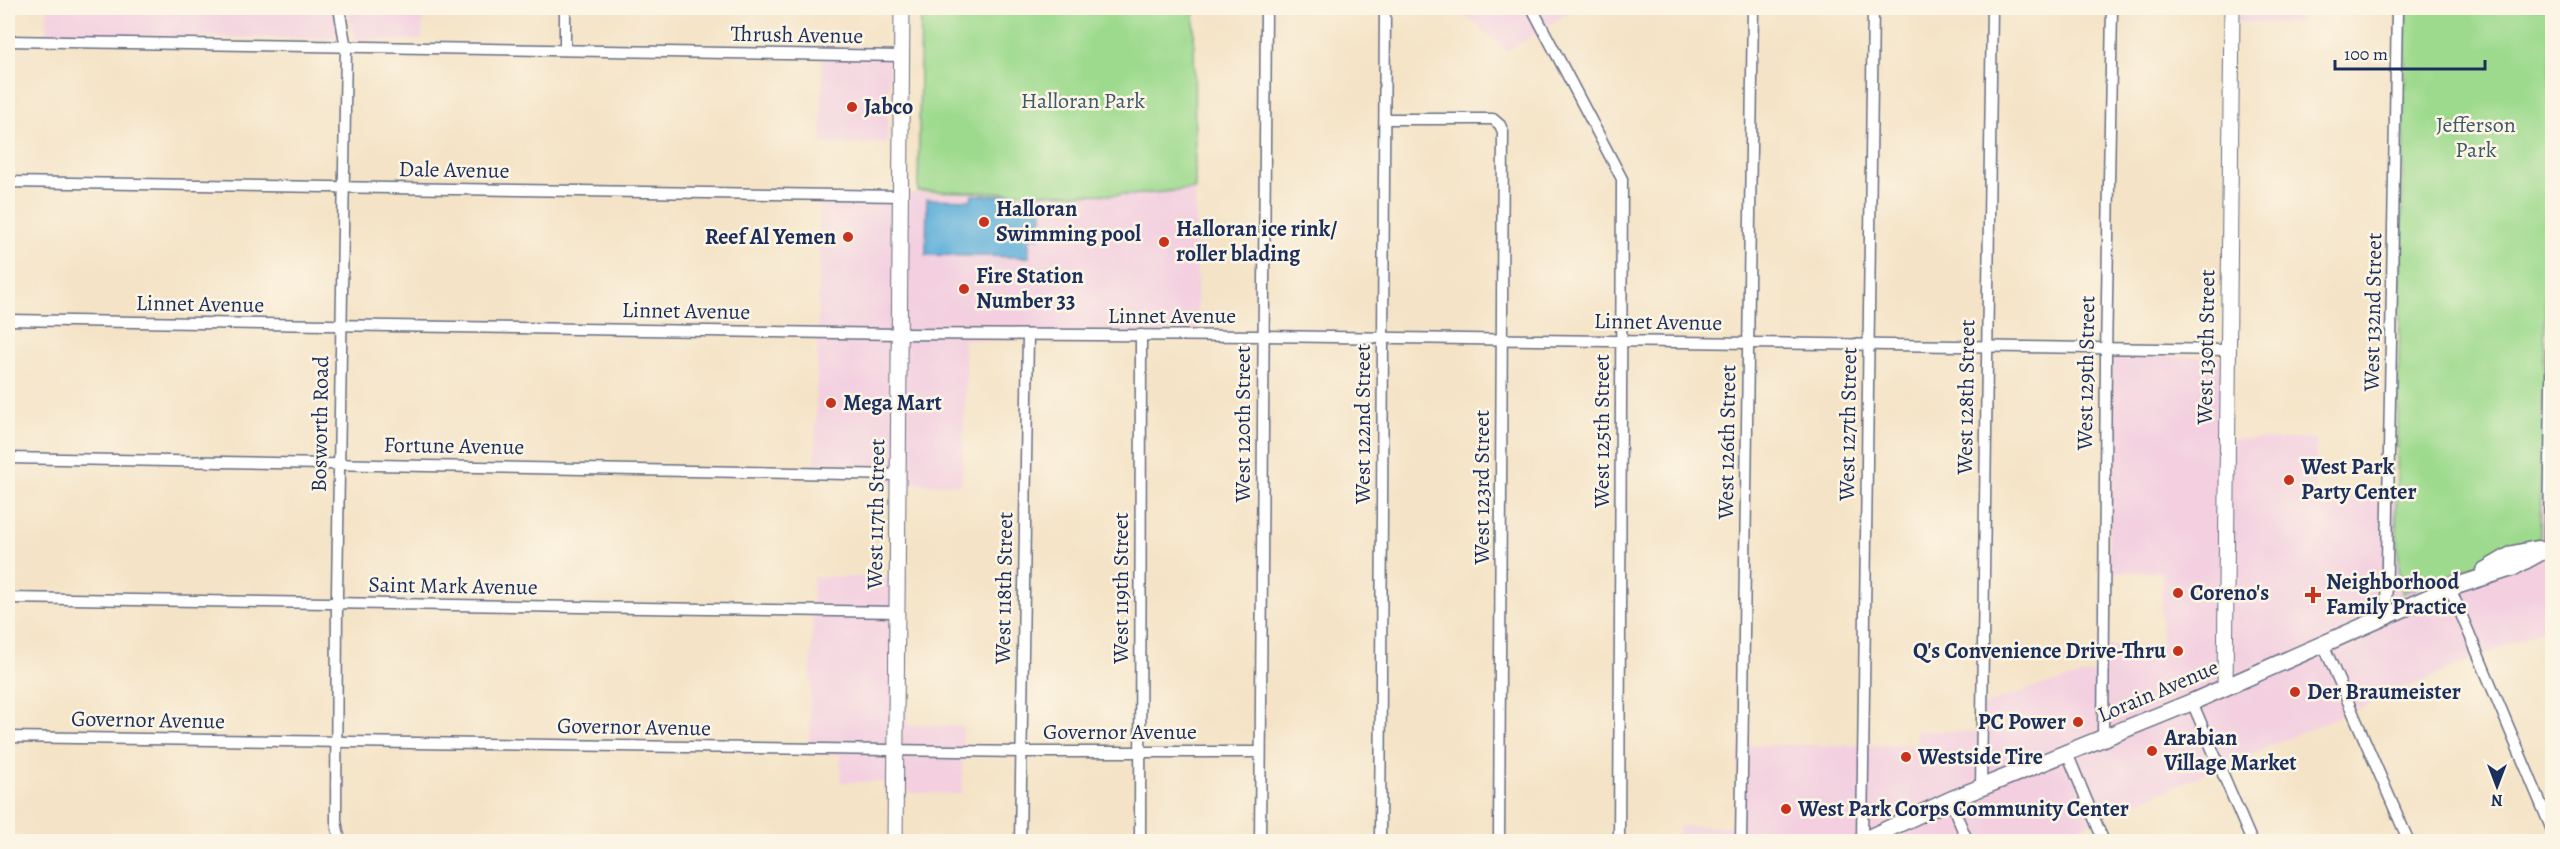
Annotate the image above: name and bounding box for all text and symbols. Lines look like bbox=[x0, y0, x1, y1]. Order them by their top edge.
street label: Thrush Avenue bbox=[730, 19, 864, 51]
scale bar bbox=[2335, 33, 2485, 71]
text: 100 m bbox=[2344, 42, 2388, 66]
park label: Halloran Park bbox=[1021, 86, 1145, 116]
place label: Jabco bbox=[864, 92, 913, 122]
marker: Jabco bbox=[845, 100, 859, 114]
park label: Jefferson Park bbox=[2436, 110, 2516, 165]
street label: Dale Avenue bbox=[398, 154, 510, 186]
place label: Halloran Swimming pool bbox=[996, 194, 1141, 249]
place label: Halloran ice rink/ roller blading bbox=[1176, 214, 1337, 269]
marker: Halloran Swimming pool bbox=[977, 215, 991, 229]
place label: Reef Al Yemen bbox=[705, 222, 836, 252]
marker: Reef Al Yemen bbox=[841, 230, 855, 244]
street label: West 132nd Street bbox=[2357, 232, 2389, 393]
marker: Halloran ice rink/ roller blading bbox=[1157, 235, 1171, 249]
place label: Fire Station Number 33 bbox=[976, 261, 1084, 316]
street label: West 130th Street bbox=[2190, 269, 2222, 426]
marker: Fire Station Number 33 bbox=[957, 282, 971, 296]
street label: Linnet Avenue bbox=[136, 288, 264, 320]
street label: Linnet Avenue bbox=[622, 295, 750, 327]
street label: West 129th Street bbox=[2070, 295, 2102, 452]
street label: Linnet Avenue bbox=[1108, 301, 1236, 331]
street label: Linnet Avenue bbox=[1594, 306, 1722, 338]
street label: West 128th Street bbox=[1950, 319, 1982, 476]
street label: West 122nd Street bbox=[1348, 344, 1378, 505]
street label: West 120th Street bbox=[1228, 346, 1258, 503]
street label: West 127th Street bbox=[1832, 347, 1864, 502]
street label: West 125th Street bbox=[1587, 354, 1617, 509]
street label: Bosworth Road bbox=[304, 355, 336, 492]
street label: West 126th Street bbox=[1711, 364, 1743, 521]
place label: Mega Mart bbox=[843, 388, 942, 418]
marker: Mega Mart bbox=[824, 396, 838, 410]
street label: West 123rd Street bbox=[1467, 410, 1497, 565]
street label: Fortune Avenue bbox=[383, 430, 525, 462]
street label: West 117th Street bbox=[860, 438, 892, 591]
place label: West Park Party Center bbox=[2300, 452, 2417, 507]
marker: West Park Party Center bbox=[2282, 473, 2296, 487]
street label: West 118th Street bbox=[988, 512, 1020, 665]
street label: West 119th Street bbox=[1106, 512, 1136, 665]
place label: Neighborhood Family Practice bbox=[2326, 567, 2467, 622]
street label: Saint Mark Avenue bbox=[368, 570, 538, 602]
place label: Coreno's bbox=[2190, 578, 2269, 608]
marker: Coreno's bbox=[2171, 586, 2185, 600]
marker: Neighborhood Family Practice bbox=[2304, 586, 2322, 604]
place label: Q's Convenience Drive-Thru bbox=[1913, 636, 2167, 666]
marker: Q's Convenience Drive-Thru bbox=[2171, 644, 2185, 658]
street label: Lorain Avenue bbox=[2093, 652, 2223, 730]
place label: Der Braumeister bbox=[2307, 677, 2461, 707]
marker: Der Braumeister bbox=[2288, 685, 2302, 699]
street label: Governor Avenue bbox=[71, 704, 225, 736]
place label: PC Power bbox=[1978, 707, 2066, 737]
street label: Governor Avenue bbox=[557, 711, 711, 743]
marker: PC Power bbox=[2071, 715, 2085, 729]
street label: Governor Avenue bbox=[1043, 717, 1197, 747]
place label: Arabian Village Market bbox=[2163, 723, 2297, 778]
place label: Westside Tire bbox=[1917, 742, 2043, 772]
marker: Arabian Village Market bbox=[2145, 744, 2159, 758]
marker: Westside Tire bbox=[1899, 750, 1913, 764]
north arrow bbox=[2467, 756, 2527, 816]
text: N bbox=[2491, 789, 2503, 811]
place label: West Park Corps Community Center bbox=[1797, 794, 2129, 824]
marker: West Park Corps Community Center bbox=[1779, 802, 1793, 816]

